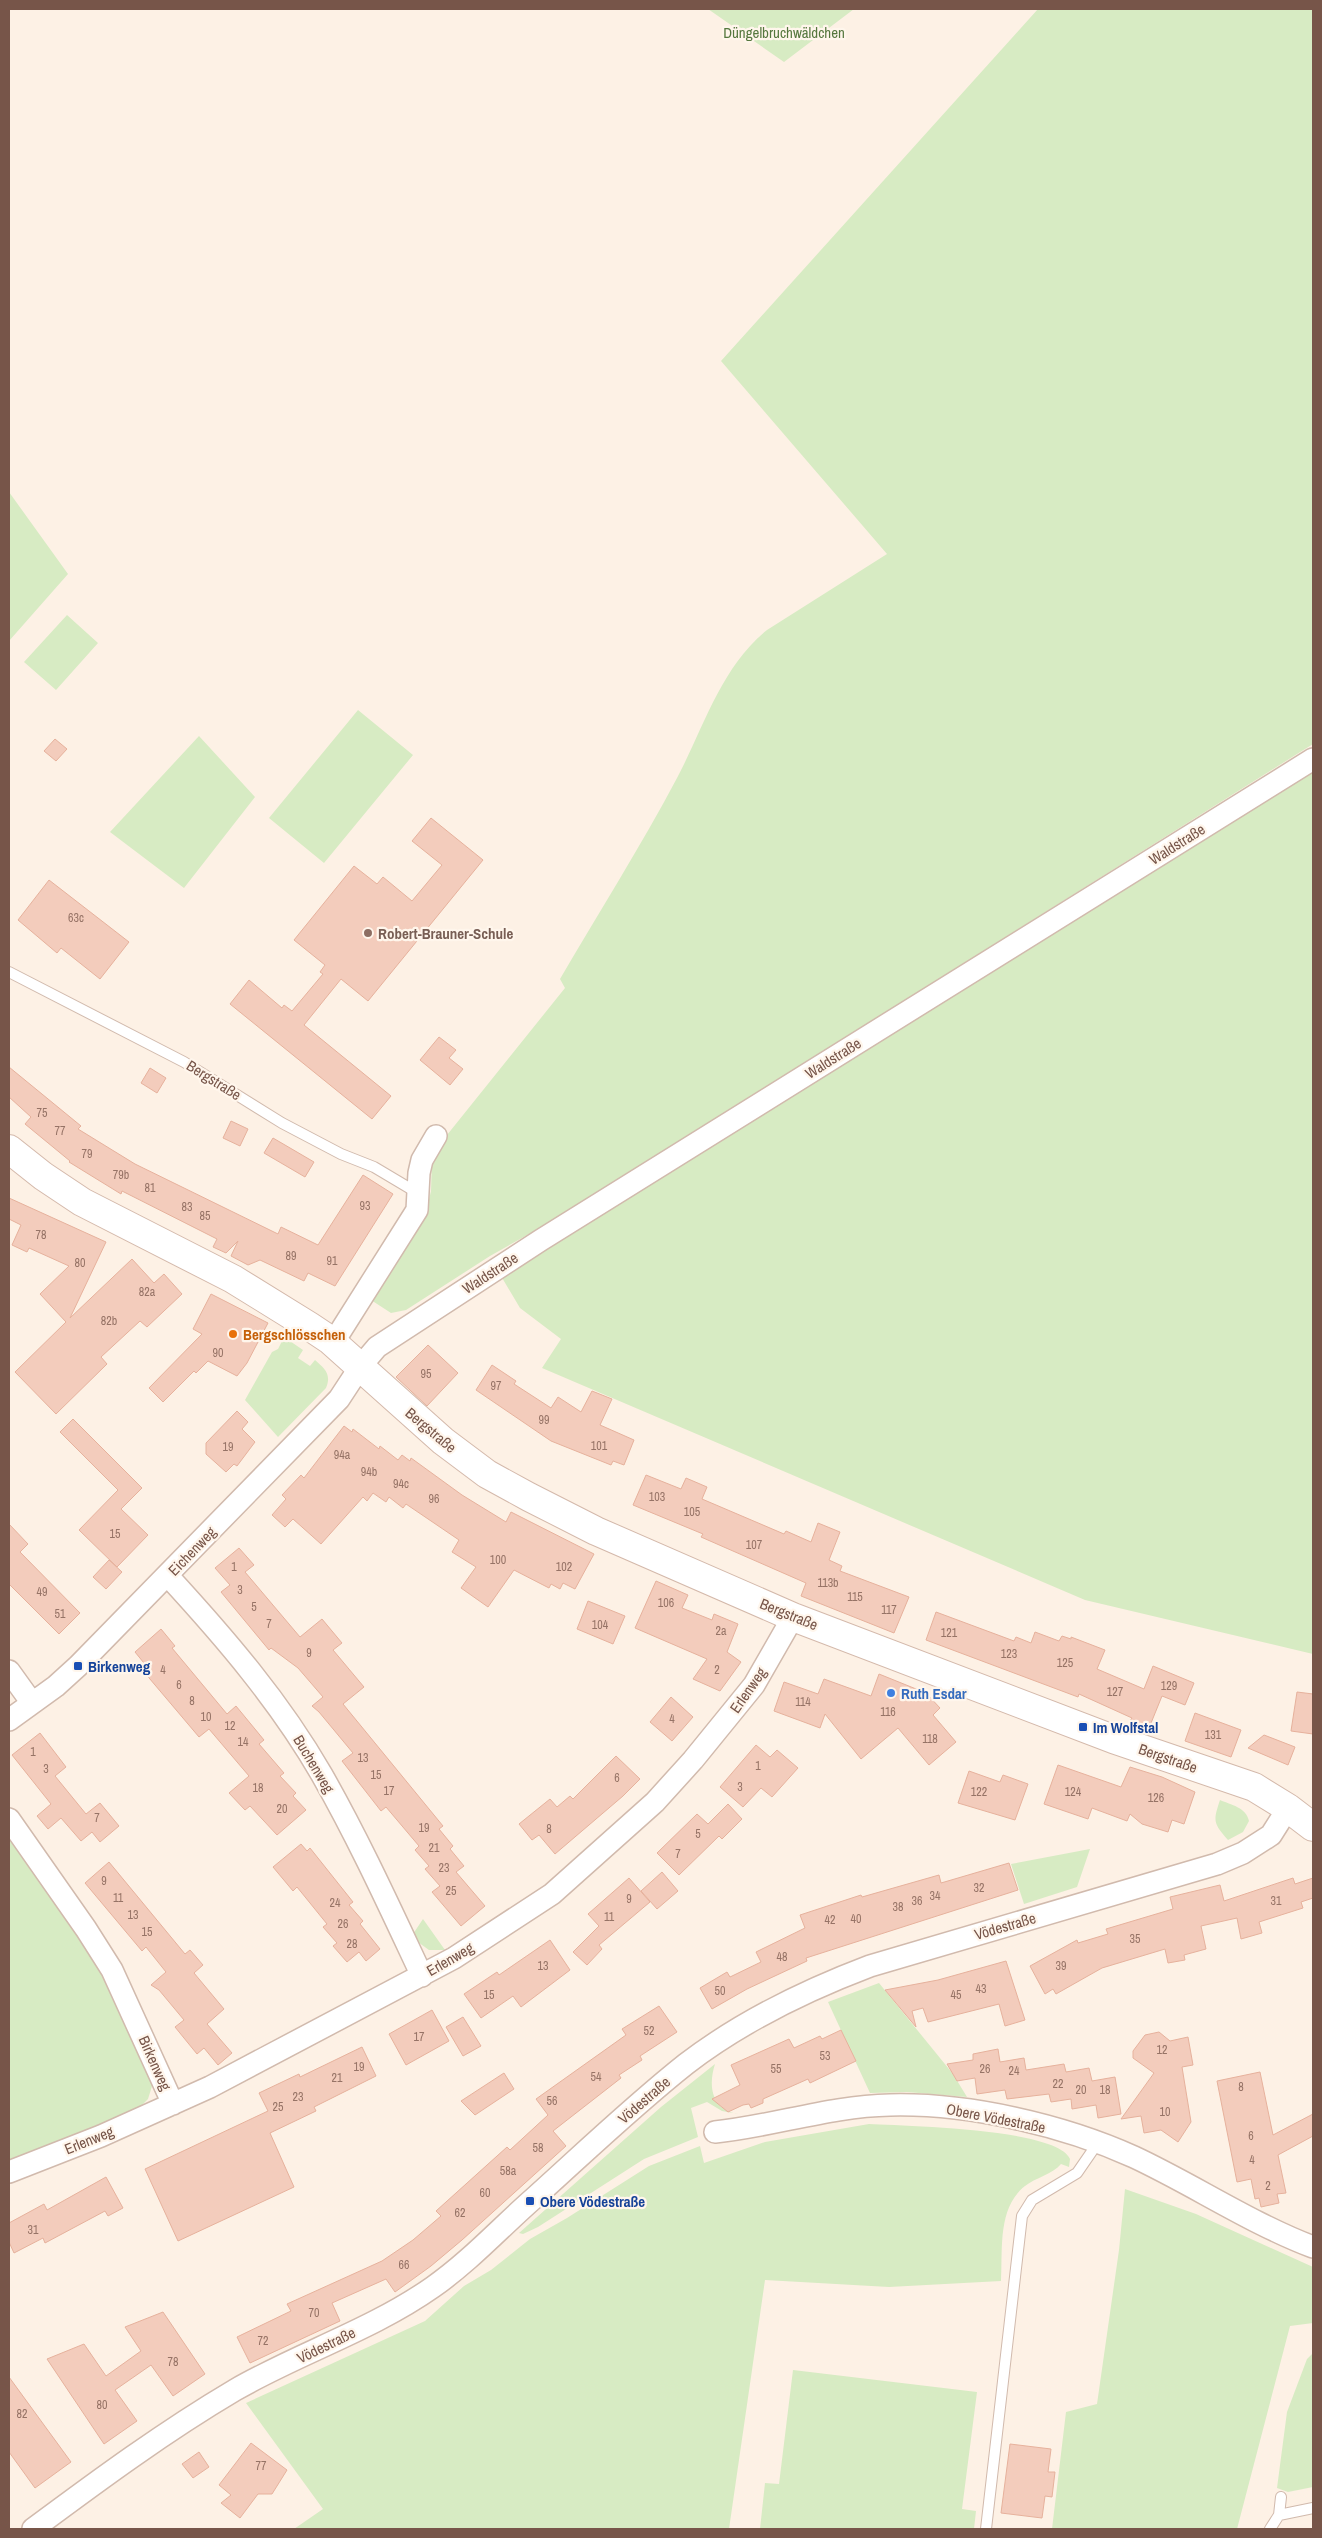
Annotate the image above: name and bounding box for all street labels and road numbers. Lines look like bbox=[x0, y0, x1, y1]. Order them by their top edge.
street label: Waldstraße bbox=[1145, 818, 1209, 869]
street label: Waldstraße bbox=[801, 1032, 865, 1083]
street label: Bergstraße bbox=[183, 1055, 245, 1105]
street label: Waldstraße bbox=[458, 1247, 522, 1299]
street label: Bergstraße bbox=[401, 1402, 461, 1458]
street label: Eichenweg bbox=[163, 1522, 221, 1580]
street label: Bergstraße bbox=[757, 1593, 821, 1635]
street label: Erlenweg bbox=[725, 1663, 771, 1717]
street label: Buchenweg bbox=[288, 1731, 340, 1797]
street label: Bergstraße bbox=[1136, 1738, 1200, 1778]
street label: Vödestraße bbox=[972, 1907, 1038, 1945]
street label: Erlenweg bbox=[423, 1937, 478, 1981]
street label: Birkenweg bbox=[134, 2032, 176, 2094]
street label: Vödestraße bbox=[613, 2071, 675, 2129]
street label: Obere Vödestraße bbox=[945, 2098, 1047, 2138]
street label: Erlenweg bbox=[61, 2121, 117, 2159]
street label: Vödestraße bbox=[293, 2322, 359, 2368]

